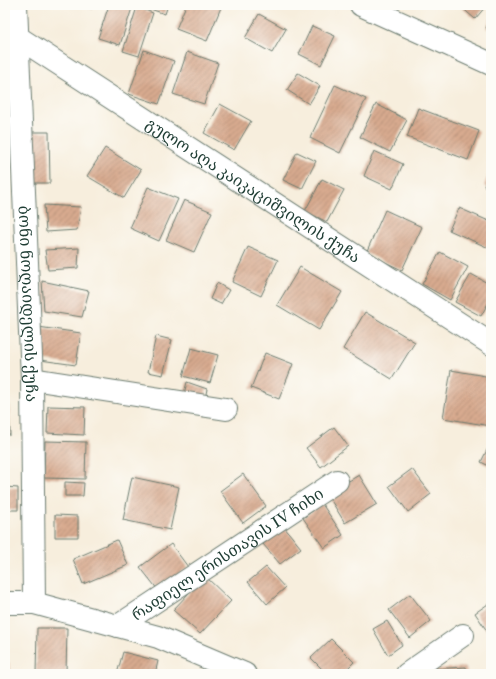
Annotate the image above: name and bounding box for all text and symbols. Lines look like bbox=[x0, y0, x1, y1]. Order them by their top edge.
street label: გულო აღა კაიკაციშვილის ქუჩა bbox=[142, 114, 364, 267]
street label: ბონი ნოღაიდელის ქუჩა bbox=[15, 205, 41, 402]
street label: რაფიელ ერისთავის IV ჩიხი bbox=[128, 484, 327, 624]

